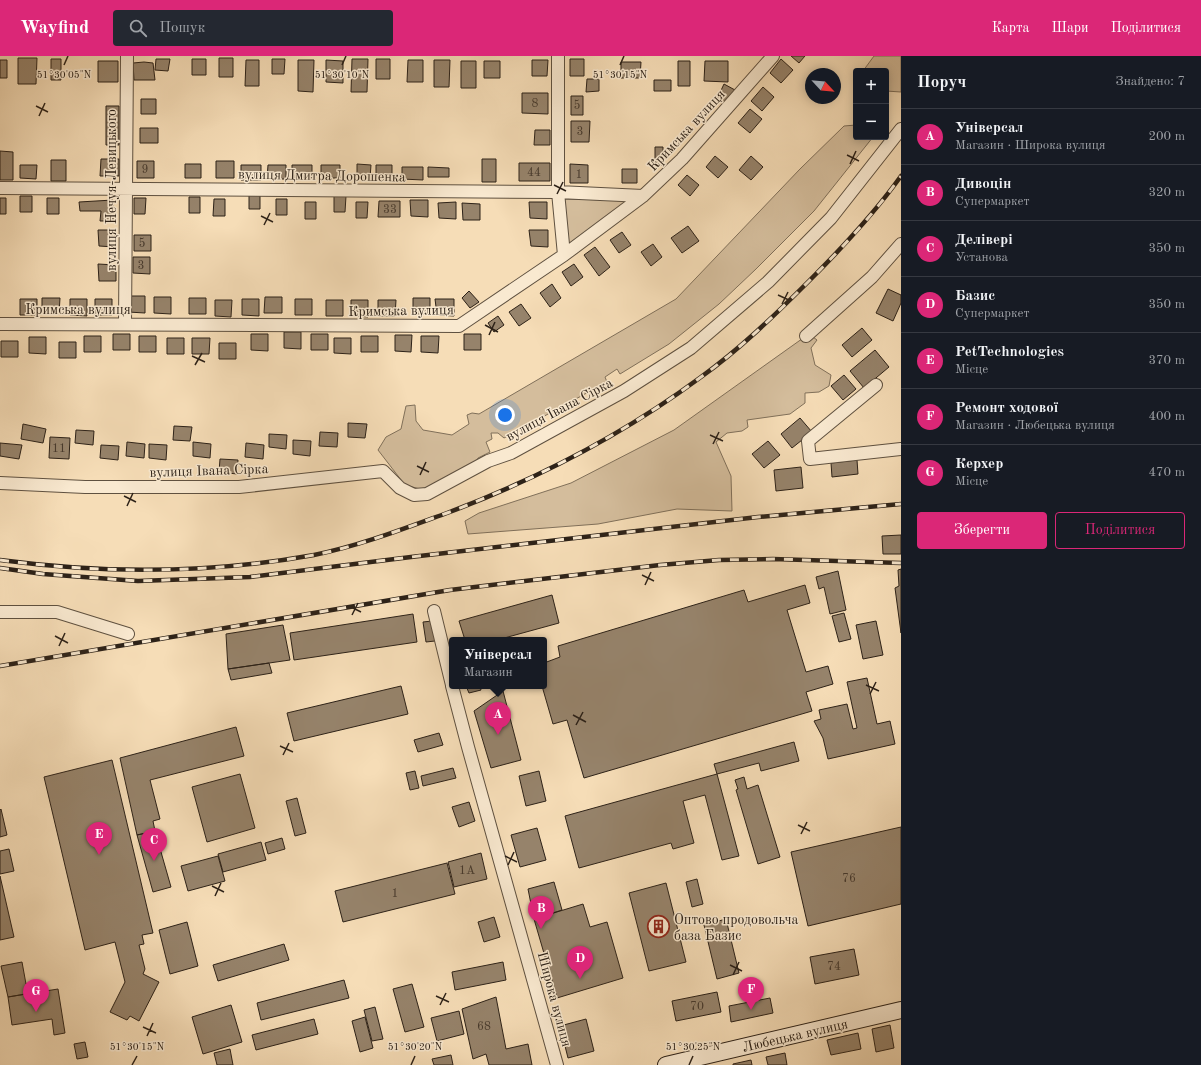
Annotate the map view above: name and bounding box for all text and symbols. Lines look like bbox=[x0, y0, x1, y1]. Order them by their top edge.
search box bbox=[113, 10, 393, 46]
icon: search bbox=[127, 17, 149, 39]
text: Wayfind bbox=[20, 19, 89, 38]
text: Пошук bbox=[159, 21, 205, 36]
text: Карта bbox=[992, 21, 1030, 35]
text: Шари bbox=[1052, 21, 1089, 35]
text: Поділитися bbox=[1111, 21, 1181, 35]
north arrow bbox=[805, 68, 841, 104]
map controls bbox=[853, 68, 889, 140]
button: + bbox=[853, 68, 889, 104]
text: 51°30'05"N bbox=[37, 70, 92, 80]
text: 51°30'10"N bbox=[315, 70, 370, 80]
text: 51°30'15"N bbox=[593, 70, 648, 80]
text: Поруч bbox=[917, 74, 966, 91]
text: Знайдено: 7 bbox=[1116, 75, 1185, 88]
street label: Кримська вулиця bbox=[646, 87, 728, 174]
house number: 8 bbox=[532, 98, 539, 110]
house number: 5 bbox=[574, 99, 581, 112]
button: − bbox=[853, 104, 889, 140]
street label: вулиця Нечуя-Левицького bbox=[105, 109, 119, 271]
text: Універсал bbox=[955, 121, 1023, 136]
house number: 3 bbox=[577, 126, 583, 138]
text: A bbox=[925, 130, 935, 143]
text: 200 m bbox=[1148, 130, 1185, 143]
text: Магазин · Широка вулиця bbox=[955, 139, 1106, 152]
house number: 9 bbox=[142, 164, 148, 176]
house number: 44 bbox=[527, 167, 541, 179]
street label: вулиця Дмитра Дорошенка bbox=[238, 168, 406, 184]
house number: 1 bbox=[576, 169, 582, 181]
text: Дивоцін bbox=[955, 177, 1011, 192]
text: B bbox=[925, 186, 935, 199]
text: 320 m bbox=[1148, 186, 1185, 199]
text: Супермаркет bbox=[955, 195, 1030, 208]
house number: 33 bbox=[383, 204, 397, 216]
text: Делівері bbox=[955, 233, 1013, 248]
house number: 5 bbox=[139, 237, 146, 250]
text: C bbox=[926, 242, 934, 255]
text: 350 m bbox=[1148, 242, 1185, 255]
text: Установа bbox=[955, 251, 1008, 264]
house number: 3 bbox=[138, 260, 144, 272]
text: Базис bbox=[955, 289, 995, 304]
text: D bbox=[925, 298, 935, 311]
text: 350 m bbox=[1148, 298, 1185, 311]
street label: Кримська вулиця bbox=[25, 303, 131, 317]
street label: Кримська вулиця bbox=[348, 303, 454, 319]
text: Супермаркет bbox=[955, 307, 1030, 320]
text: PetTechnologies bbox=[955, 345, 1064, 360]
text: E bbox=[926, 354, 934, 367]
text: 370 m bbox=[1148, 354, 1185, 367]
text: Місце bbox=[955, 363, 988, 376]
street label: вулиця Івана Сірка bbox=[504, 376, 615, 444]
text: Ремонт ходової bbox=[955, 401, 1058, 416]
your location bbox=[495, 405, 515, 425]
text: F bbox=[926, 410, 934, 423]
text: 400 m bbox=[1148, 410, 1185, 423]
text: Магазин · Любецька вулиця bbox=[955, 419, 1115, 432]
house number: 11 bbox=[52, 443, 66, 455]
text: Керхер bbox=[955, 457, 1003, 472]
street label: вулиця Івана Сірка bbox=[149, 462, 269, 480]
text: G bbox=[925, 466, 935, 479]
text: 470 m bbox=[1148, 466, 1185, 479]
text: Місце bbox=[955, 475, 988, 488]
button: Зберегти bbox=[917, 512, 1047, 549]
button: Поділитися bbox=[1055, 512, 1185, 549]
popup bbox=[449, 637, 547, 689]
text: Універсал bbox=[464, 648, 532, 663]
text: Магазин bbox=[464, 666, 513, 679]
pin: A bbox=[485, 702, 511, 735]
pin: E bbox=[86, 822, 112, 855]
pin: C bbox=[141, 828, 167, 861]
house number: 1А bbox=[459, 865, 475, 877]
house number: 76 bbox=[842, 873, 856, 885]
house number: 1 bbox=[392, 888, 398, 900]
pin: B bbox=[528, 896, 554, 929]
place label: Оптово продовольча база Базис bbox=[674, 913, 798, 943]
building icon: Оптово продовольча база Базис bbox=[645, 914, 671, 940]
pin: D bbox=[567, 946, 593, 979]
street label: Широка вулиця bbox=[535, 950, 573, 1048]
house number: 74 bbox=[827, 961, 841, 973]
pin: F bbox=[738, 977, 764, 1010]
pin: G bbox=[23, 979, 49, 1012]
house number: 70 bbox=[690, 1001, 704, 1013]
street label: Любецька вулиця bbox=[741, 1017, 849, 1055]
house number: 68 bbox=[477, 1021, 491, 1033]
text: 51°30'15"N bbox=[110, 1042, 165, 1052]
text: 51°30'20"N bbox=[388, 1042, 443, 1052]
text: 51°30'25"N bbox=[666, 1042, 721, 1052]

